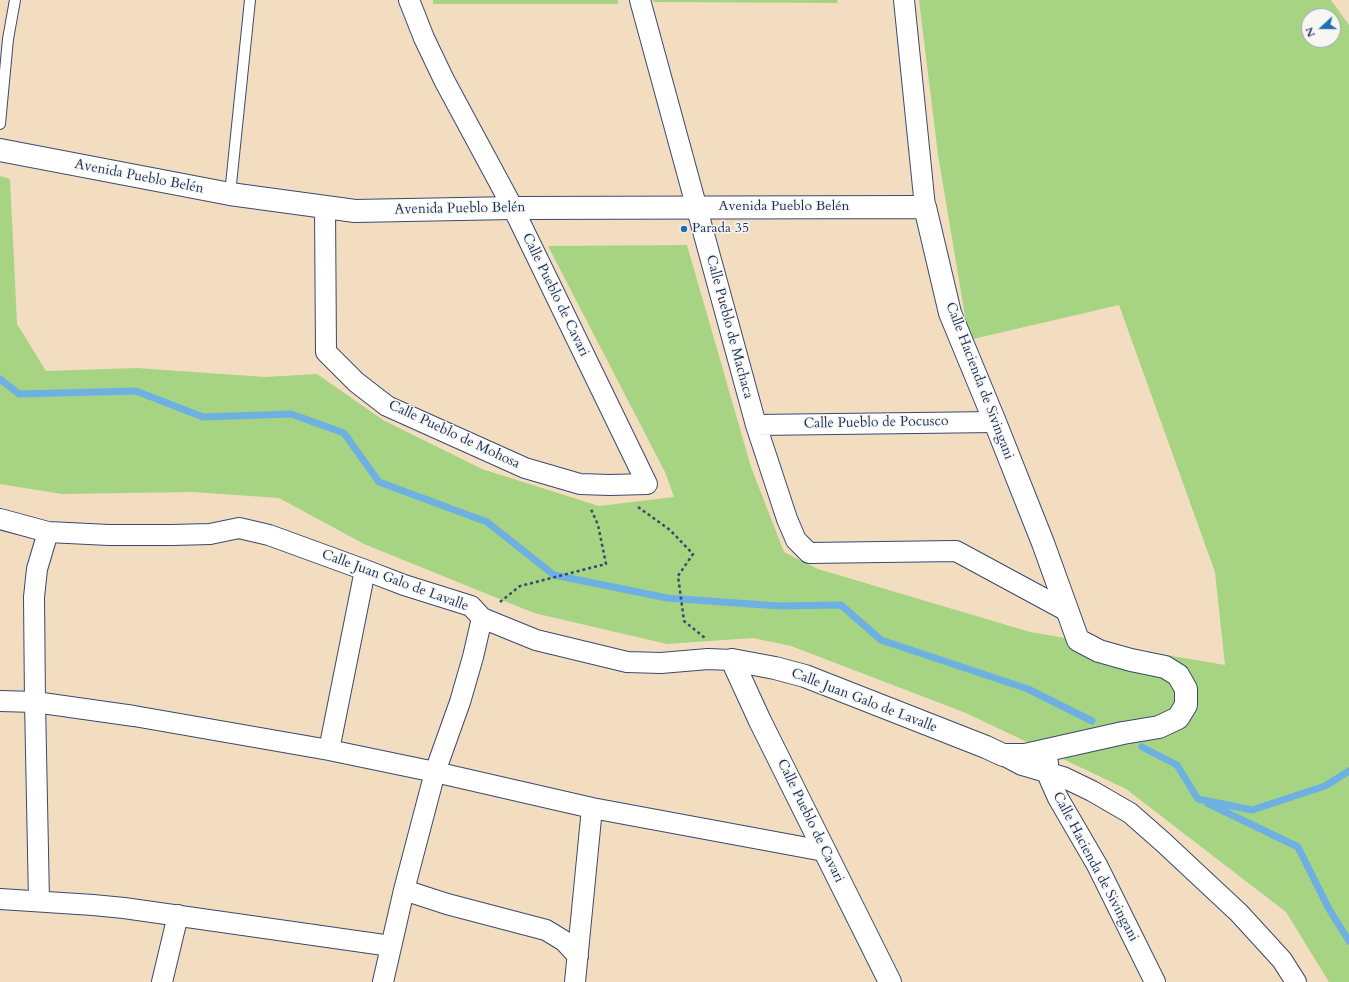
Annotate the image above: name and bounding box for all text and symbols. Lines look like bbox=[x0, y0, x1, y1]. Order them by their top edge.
north arrow bbox=[1301, 8, 1341, 48]
text: N bbox=[1302, 25, 1319, 39]
street label: Avenida Pueblo Belén bbox=[73, 156, 205, 198]
street label: Avenida Pueblo Belén bbox=[394, 199, 526, 219]
street label: Avenida Pueblo Belén bbox=[718, 199, 850, 215]
place label: Parada 35 bbox=[692, 221, 749, 237]
marker: Parada 35 bbox=[679, 224, 689, 234]
street label: Calle Pueblo de Cavari bbox=[518, 231, 592, 359]
street label: Calle Pueblo de Machaca bbox=[702, 253, 756, 401]
street label: Calle Hacienda de Sivingani bbox=[941, 300, 1017, 462]
street label: Calle Pueblo de Mohosa bbox=[386, 397, 522, 473]
street label: Calle Pueblo de Pocusco bbox=[803, 413, 949, 433]
street label: Calle Juan Galo de Lavalle bbox=[319, 547, 471, 615]
street label: Calle Juan Galo de Lavalle bbox=[789, 665, 939, 737]
street label: Calle Pueblo de Cavari bbox=[773, 757, 847, 885]
street label: Calle Hacienda de Sivingani bbox=[1048, 789, 1142, 945]

